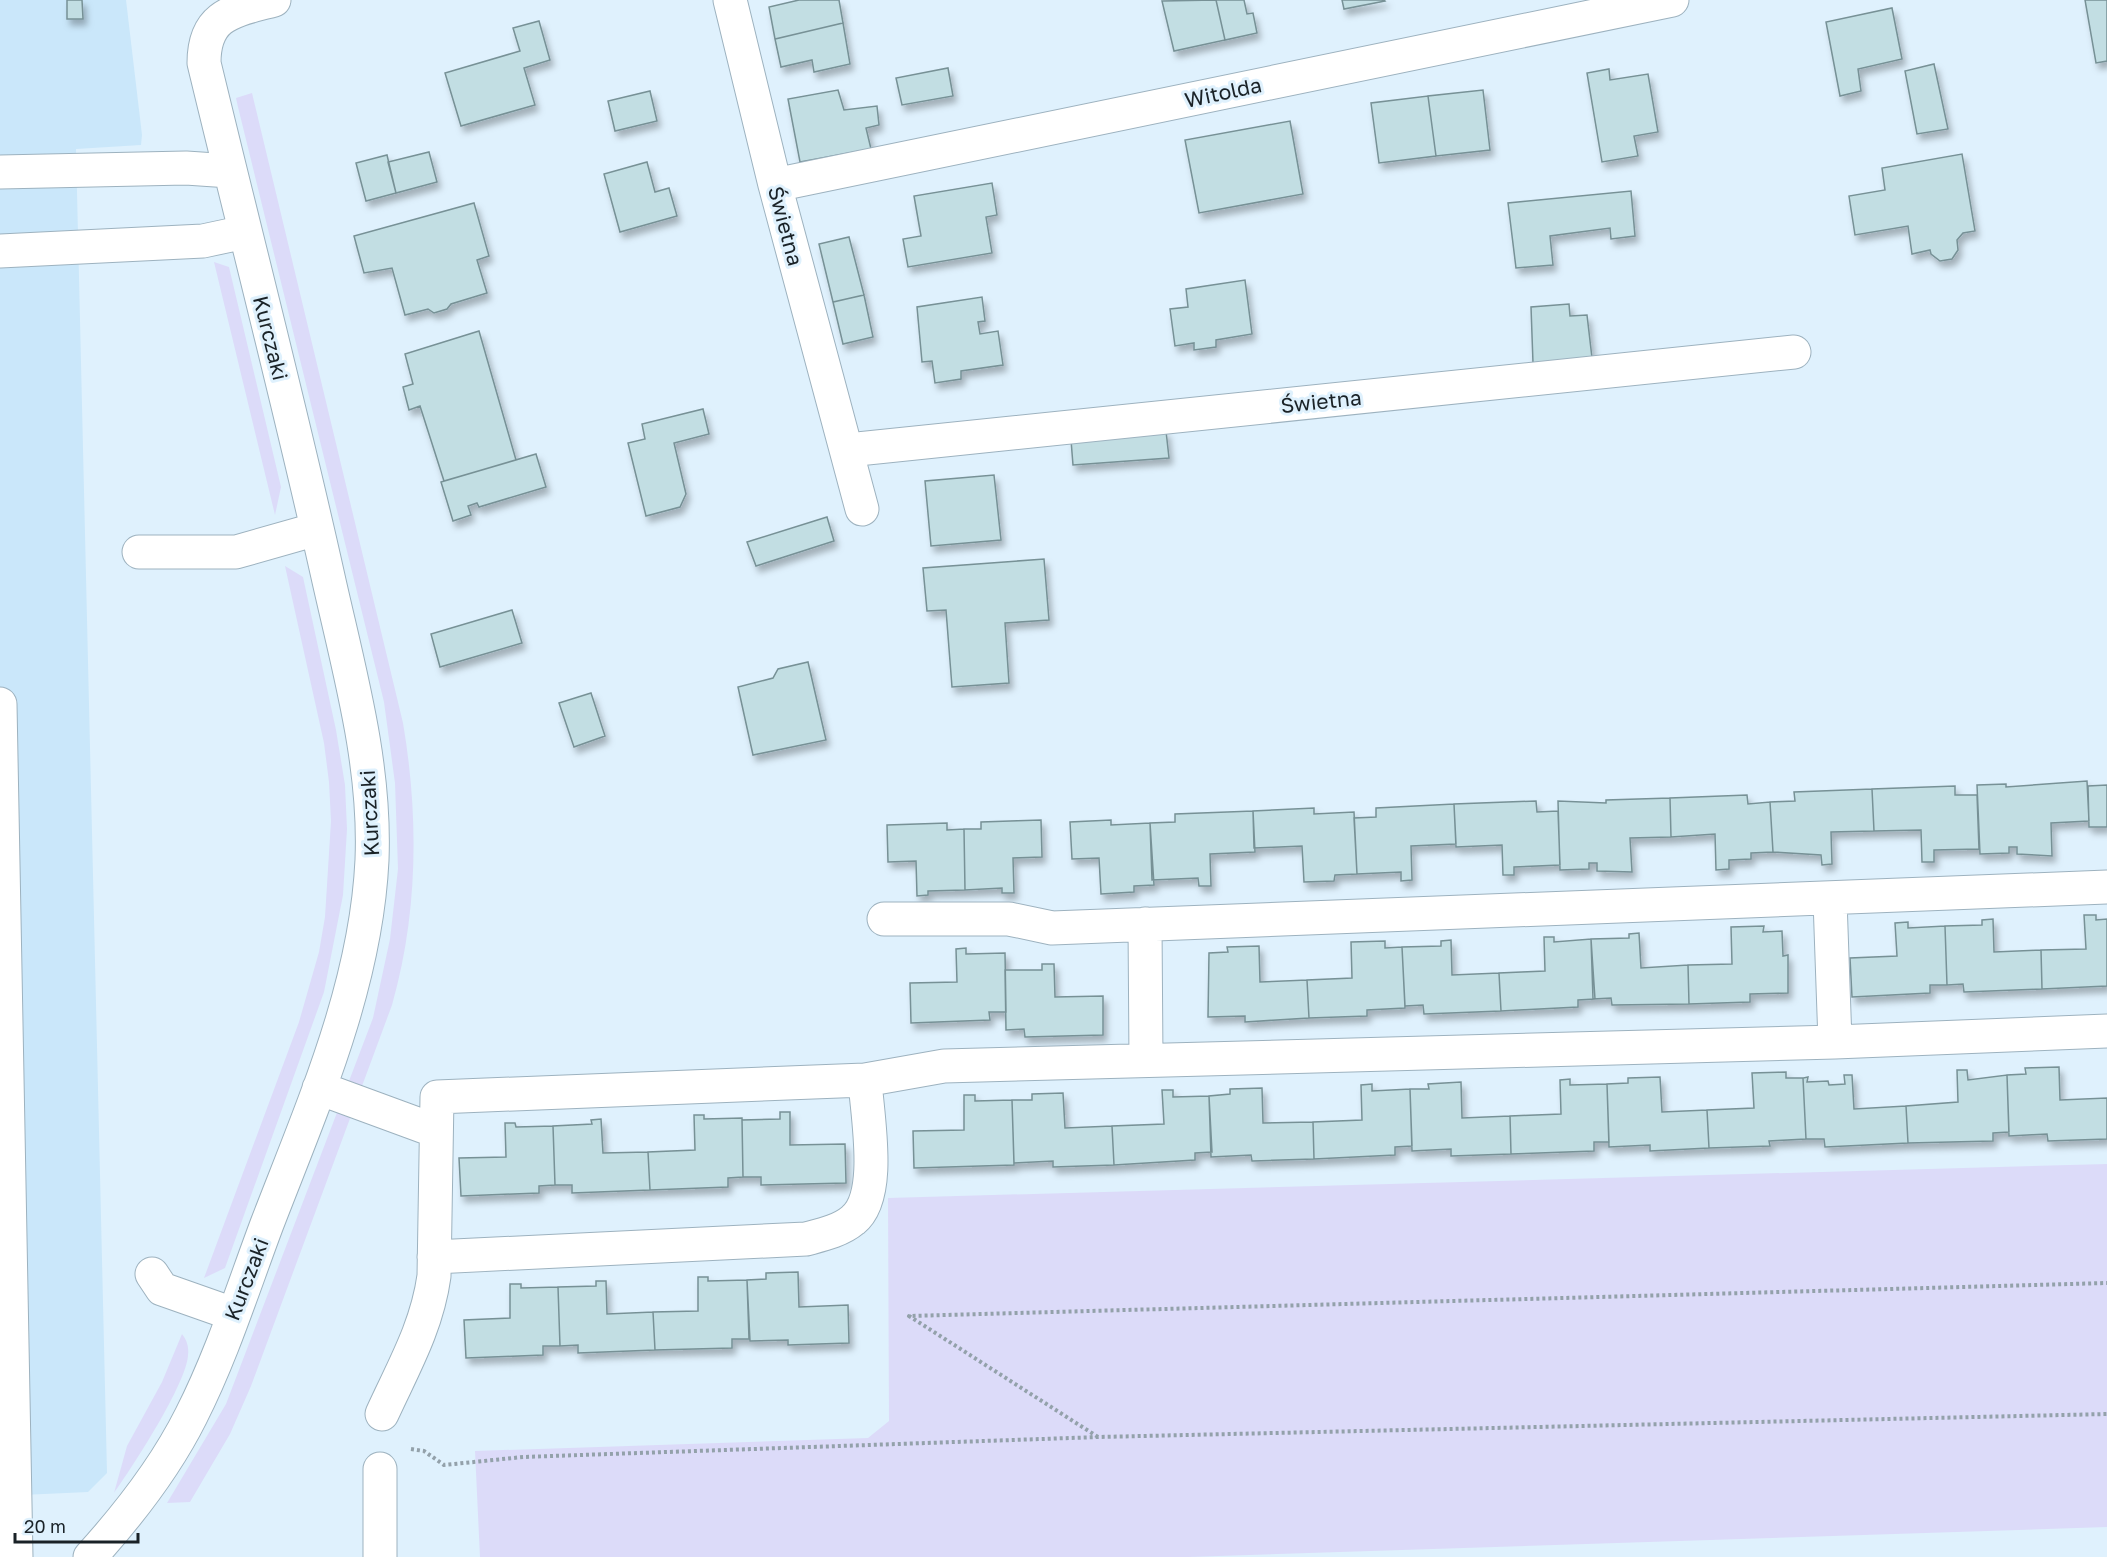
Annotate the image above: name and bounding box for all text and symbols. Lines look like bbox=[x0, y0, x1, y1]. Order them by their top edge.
street label: Witolda bbox=[1182, 71, 1264, 113]
street label: Świetna bbox=[763, 183, 809, 269]
street label: Kurczaki bbox=[248, 293, 294, 383]
street label: Świetna bbox=[1279, 384, 1363, 418]
street label: Kurczaki bbox=[354, 769, 384, 857]
street label: Kurczaki bbox=[218, 1234, 274, 1324]
scale bar bbox=[15, 1506, 138, 1544]
text: 20 m bbox=[24, 1515, 66, 1537]

